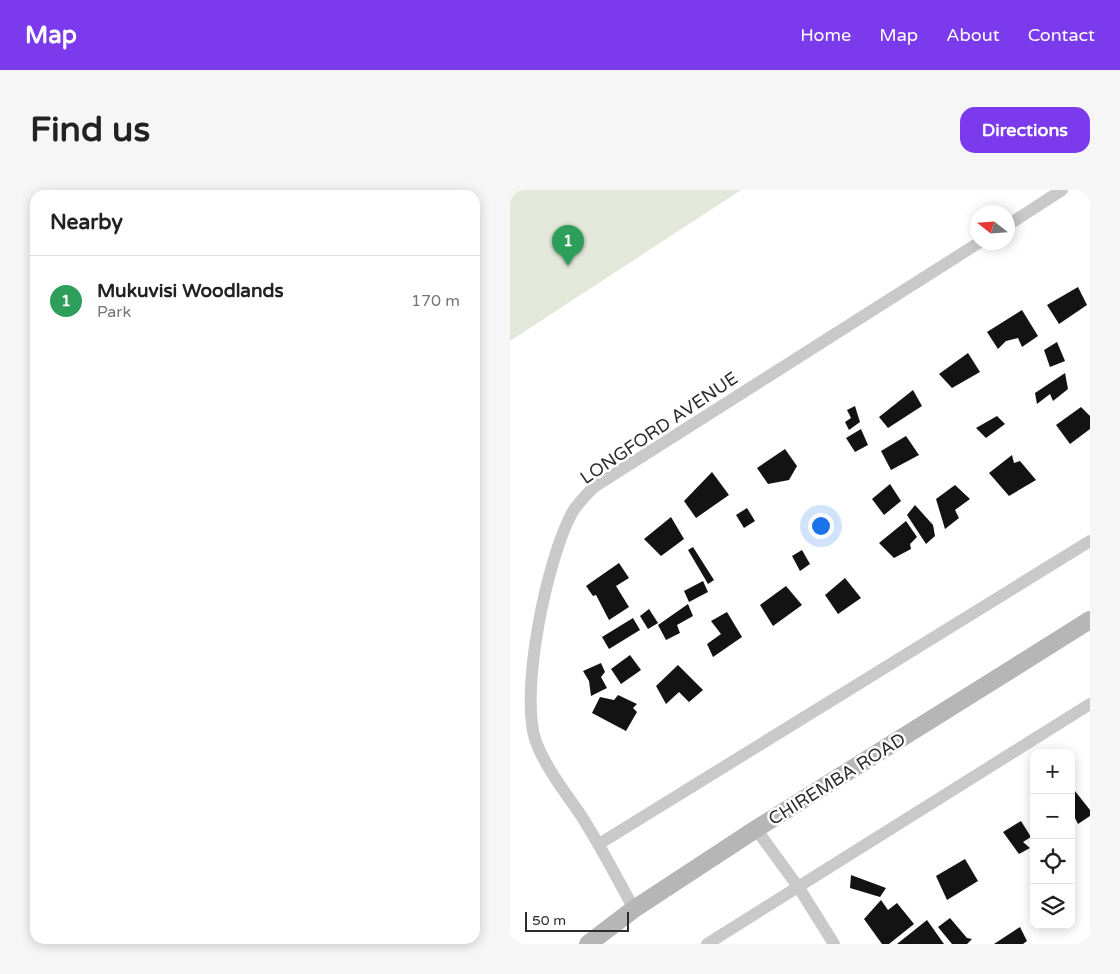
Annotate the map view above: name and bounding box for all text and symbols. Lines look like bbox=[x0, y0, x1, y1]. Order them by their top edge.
text: Map bbox=[25, 21, 77, 50]
text: Home bbox=[800, 24, 851, 46]
text: Map bbox=[879, 24, 918, 46]
text: About bbox=[946, 24, 1000, 46]
text: Contact bbox=[1028, 24, 1095, 46]
button: Directions bbox=[960, 107, 1090, 153]
text: Find us bbox=[30, 109, 150, 151]
north arrow bbox=[970, 205, 1015, 250]
text: Nearby bbox=[50, 210, 123, 235]
pin: 1 bbox=[552, 225, 584, 266]
text: Mukuvisi Woodlands bbox=[97, 280, 284, 302]
text: 1 bbox=[61, 291, 71, 311]
text: 170 m bbox=[411, 291, 460, 311]
text: Park bbox=[97, 302, 131, 322]
street label: LONGFORD AVENUE bbox=[576, 367, 742, 489]
your location bbox=[808, 513, 834, 539]
street label: CHIREMBA ROAD bbox=[764, 728, 910, 830]
map controls bbox=[1030, 749, 1075, 929]
button: + bbox=[1030, 749, 1075, 794]
button: − bbox=[1030, 794, 1075, 839]
button: locate bbox=[1030, 839, 1075, 884]
button: layers bbox=[1030, 884, 1075, 929]
scale bar bbox=[525, 909, 629, 932]
text: 50 m bbox=[532, 912, 566, 929]

